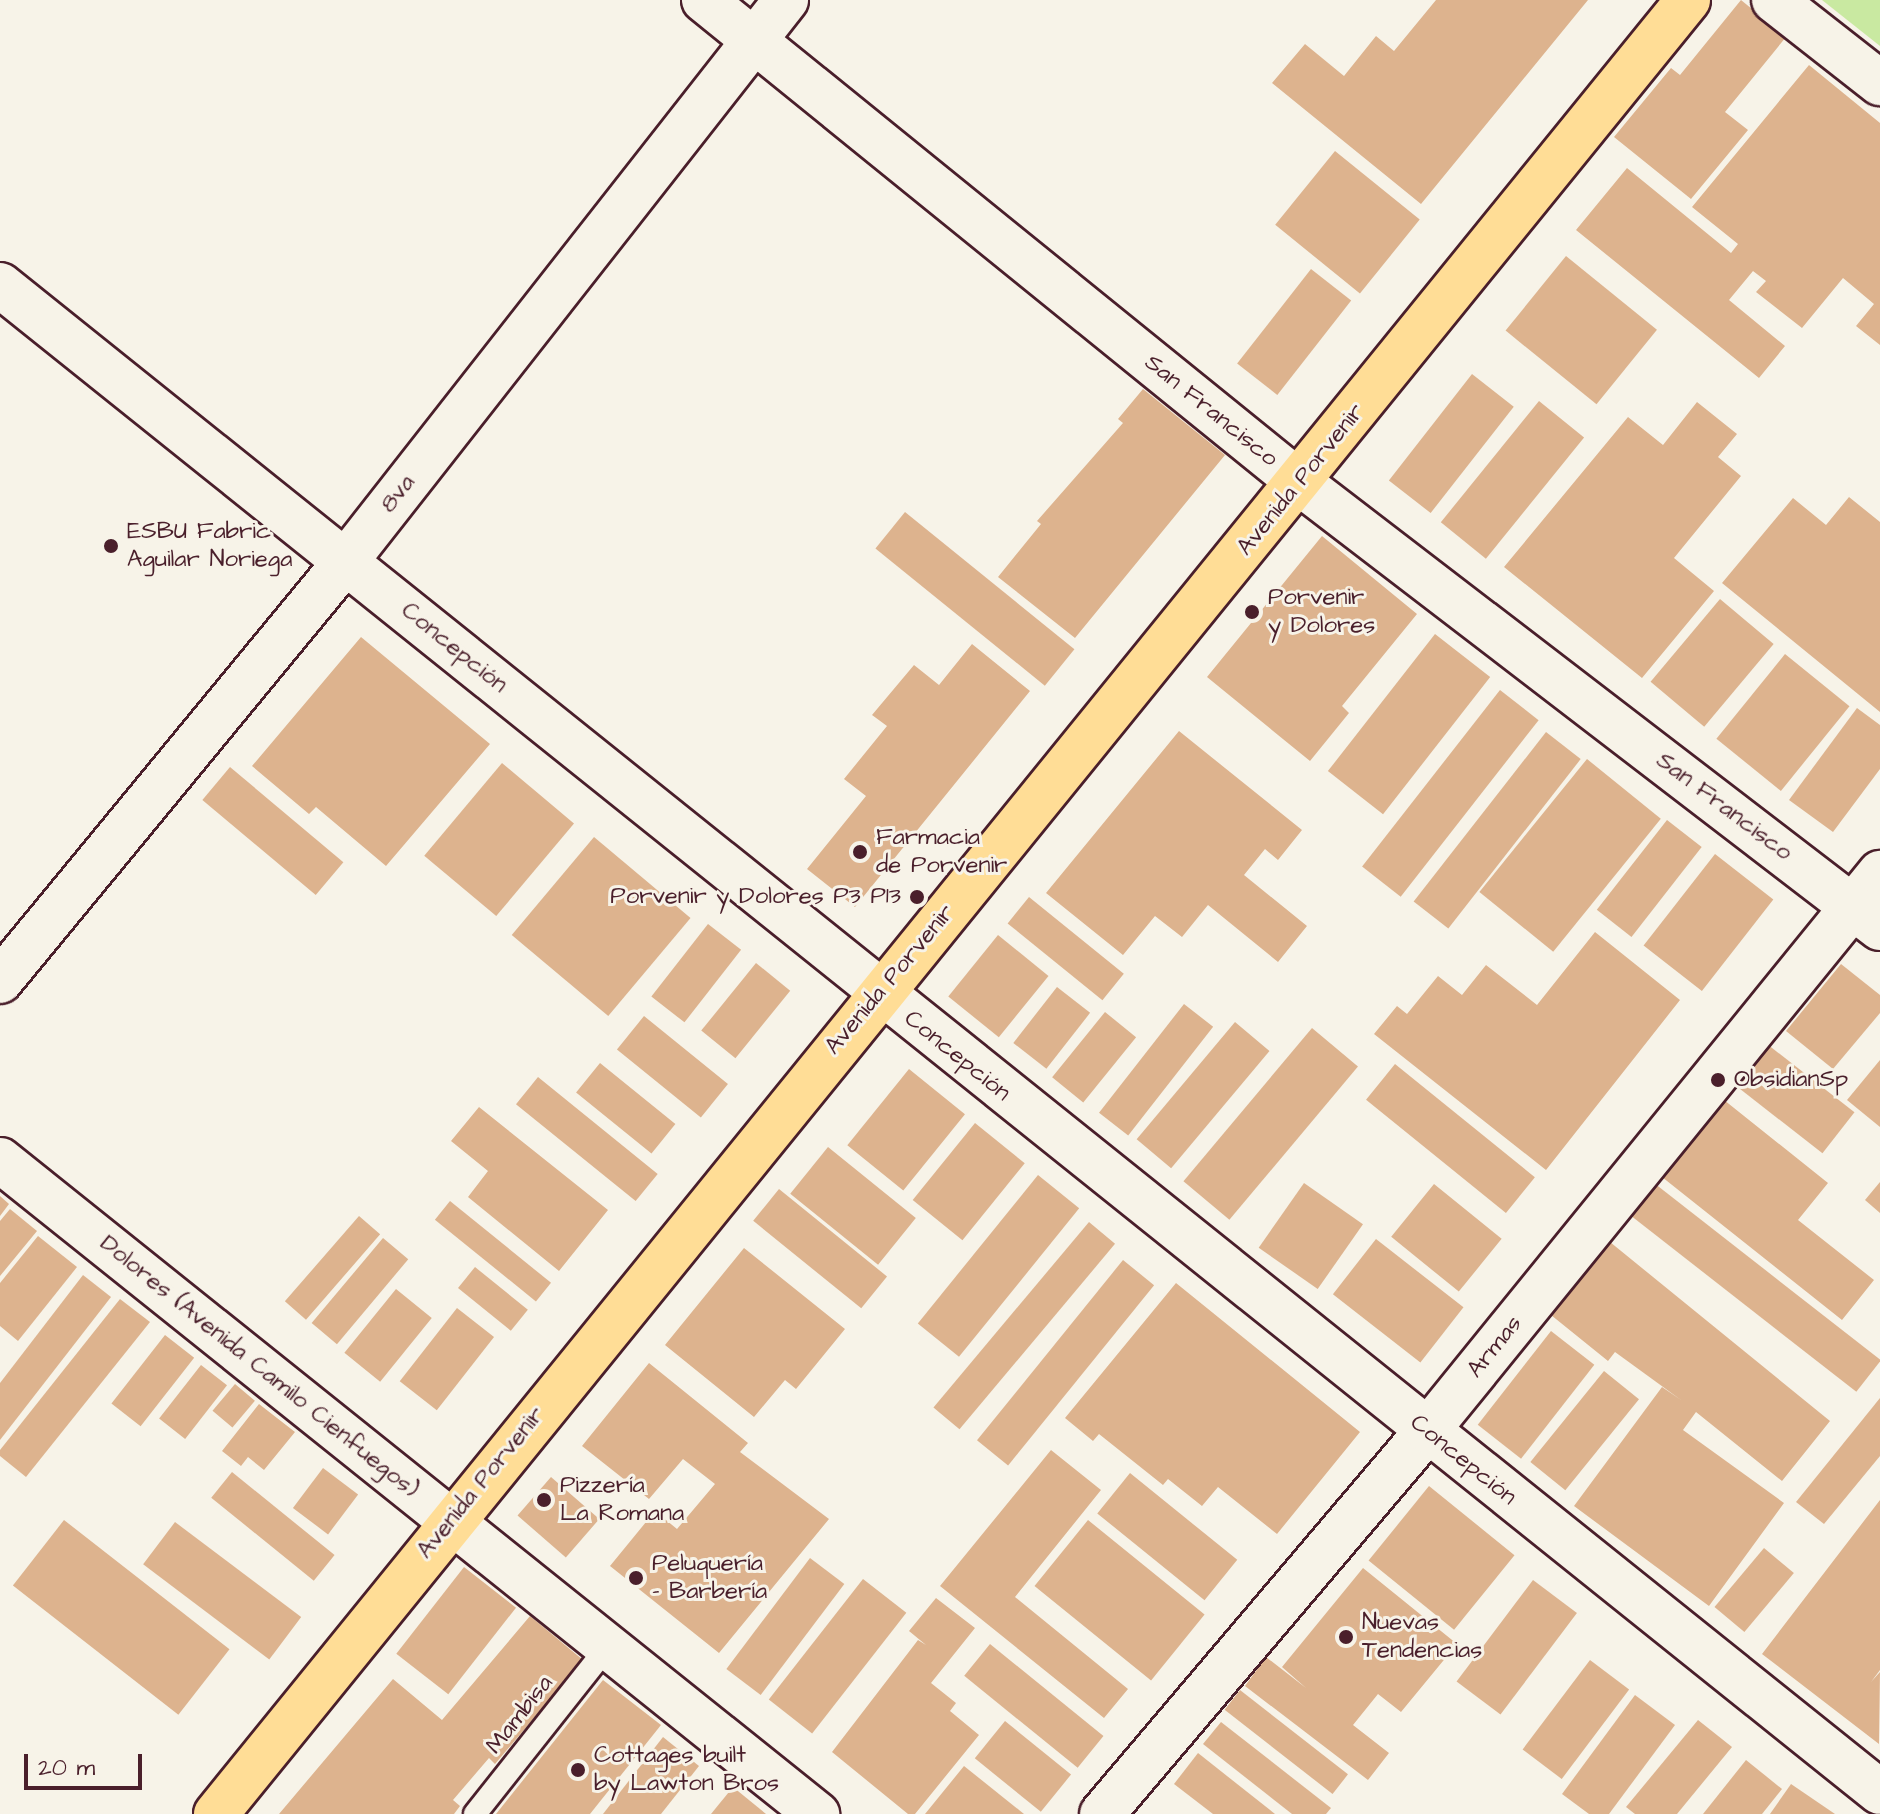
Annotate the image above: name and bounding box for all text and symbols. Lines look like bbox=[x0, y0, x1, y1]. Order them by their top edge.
street label: San Francisco bbox=[1139, 349, 1283, 473]
street label: Avenida Porvenir bbox=[1231, 398, 1371, 562]
street label: 8va bbox=[374, 469, 422, 519]
place label: ESBU Fabric Aguilar Noriega bbox=[127, 518, 292, 574]
marker: ESBU Fabric Aguilar Noriega bbox=[102, 537, 120, 555]
place label: Porvenir y Dolores bbox=[1268, 584, 1375, 640]
street label: Concepción bbox=[395, 596, 513, 700]
marker: Porvenir y Dolores bbox=[1243, 603, 1261, 621]
street label: San Francisco bbox=[1650, 746, 1798, 868]
place label: Farmacia de Porvenir bbox=[876, 824, 1007, 880]
marker: Farmacia de Porvenir bbox=[851, 843, 869, 861]
place label: Porvenir y Dolores P3 P13 bbox=[610, 883, 901, 911]
marker: Porvenir y Dolores P3 P13 bbox=[908, 888, 926, 906]
street label: Avenida Porvenir bbox=[819, 899, 961, 1061]
street label: Concepción bbox=[898, 1004, 1016, 1108]
place label: ObsidianSp bbox=[1734, 1066, 1848, 1094]
marker: ObsidianSp bbox=[1709, 1071, 1727, 1089]
street label: Dolores (Avenida Camilo Cienfuegos) bbox=[94, 1229, 424, 1505]
street label: Armas bbox=[1461, 1310, 1529, 1384]
street label: Avenida Porvenir bbox=[411, 1401, 551, 1565]
street label: Concepción bbox=[1404, 1408, 1522, 1512]
place label: Pizzería La Romana bbox=[560, 1472, 684, 1528]
marker: Pizzería La Romana bbox=[535, 1491, 553, 1509]
place label: Peluquería - Barbería bbox=[652, 1550, 767, 1606]
marker: Peluquería - Barbería bbox=[627, 1569, 645, 1587]
place label: Nuevas Tendencias bbox=[1362, 1609, 1482, 1665]
marker: Nuevas Tendencias bbox=[1337, 1628, 1355, 1646]
street label: Mambisa bbox=[480, 1670, 560, 1760]
scale bar bbox=[28, 1738, 146, 1788]
place label: Cottages built by Lawton Bros bbox=[594, 1742, 779, 1798]
text: 20 m bbox=[38, 1751, 95, 1785]
marker: Cottages built by Lawton Bros bbox=[569, 1761, 587, 1779]

